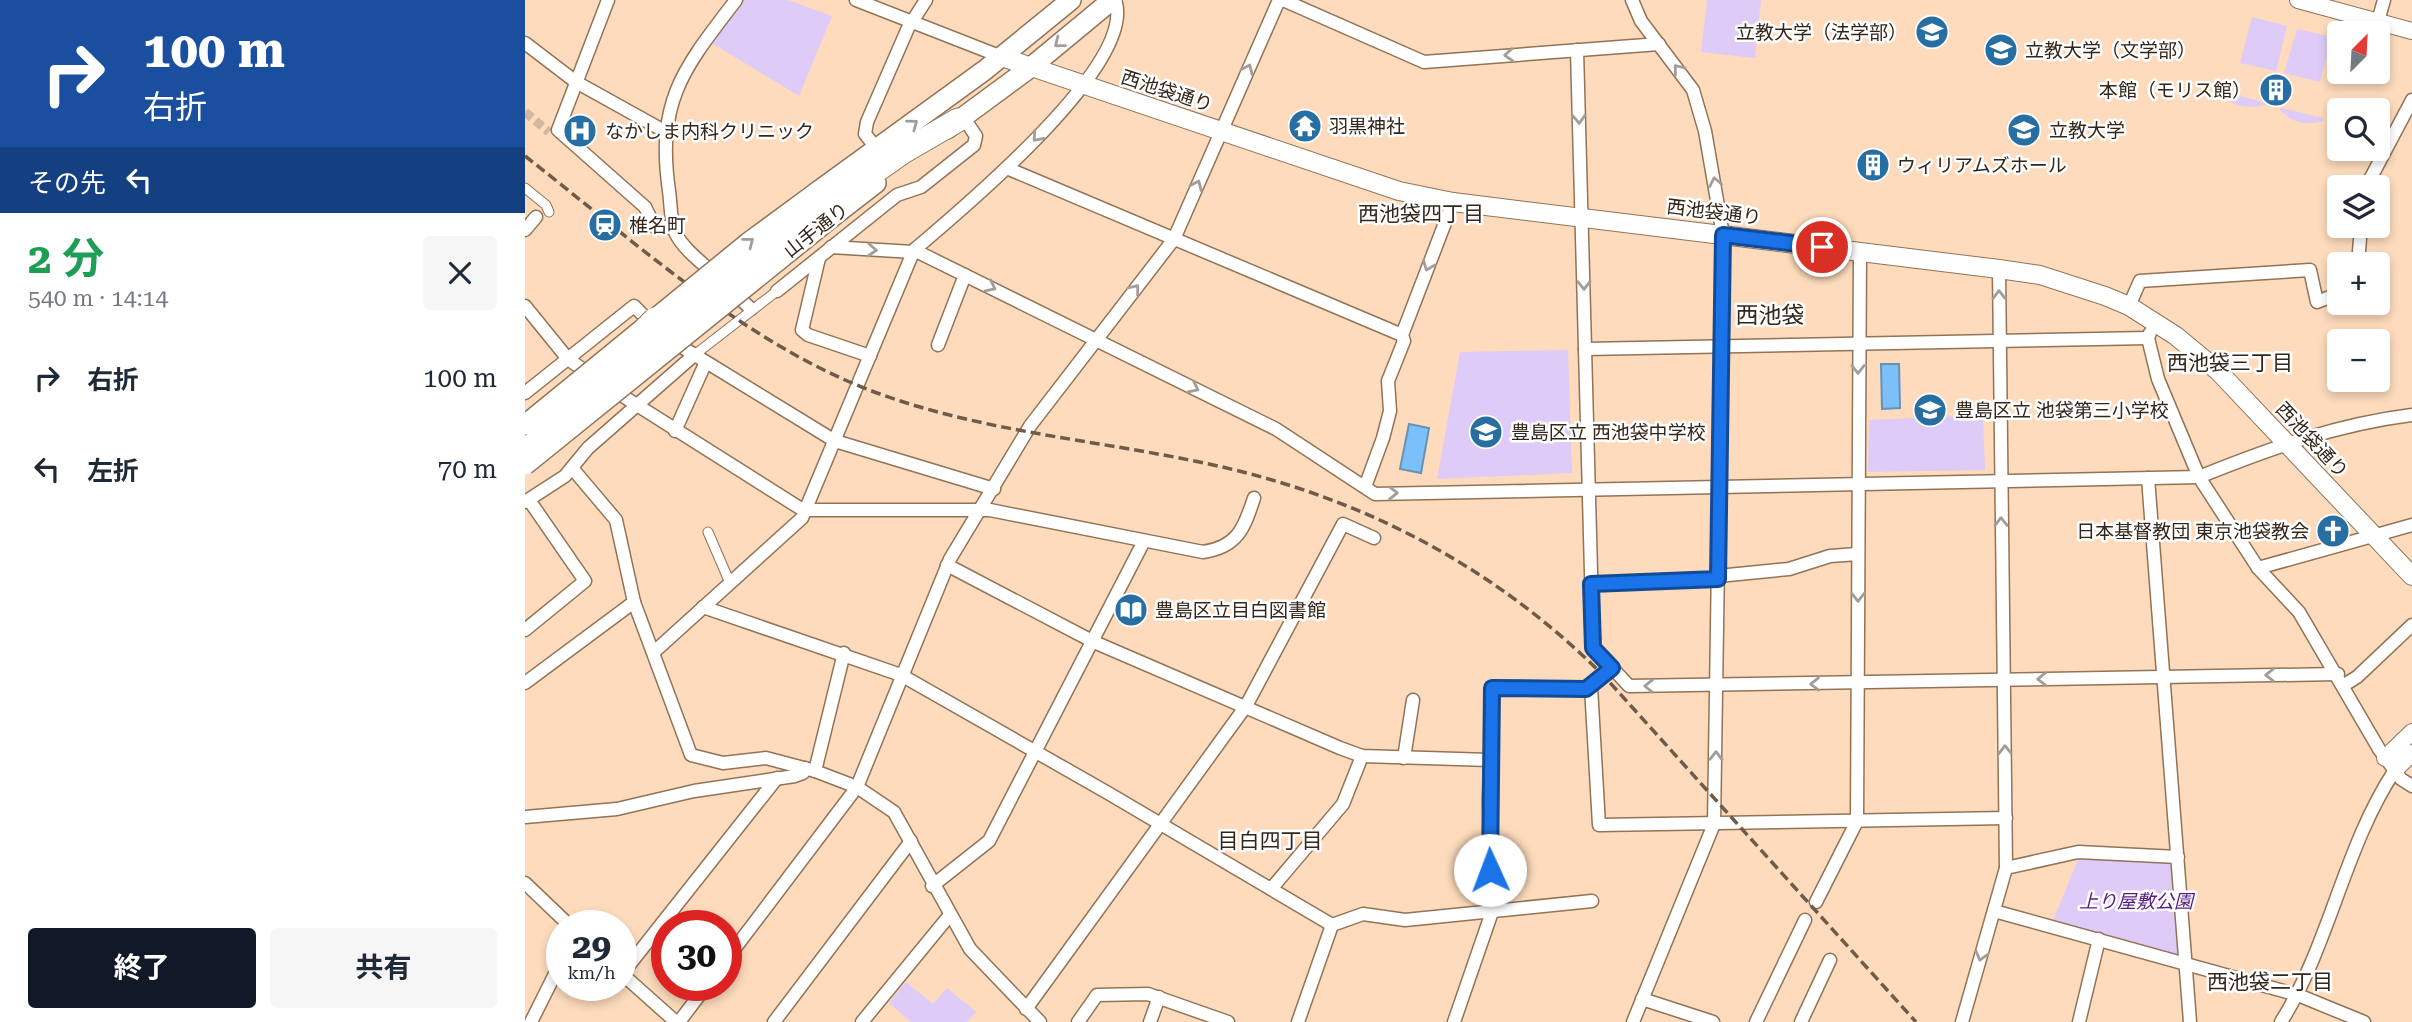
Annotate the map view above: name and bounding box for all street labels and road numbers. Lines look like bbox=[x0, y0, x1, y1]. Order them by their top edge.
street label: 西池袋通り bbox=[1118, 65, 1216, 117]
street label: 西池袋通り bbox=[1665, 195, 1763, 229]
street label: 山手通り bbox=[779, 198, 853, 262]
street label: 西池袋通り bbox=[2271, 397, 2353, 483]

